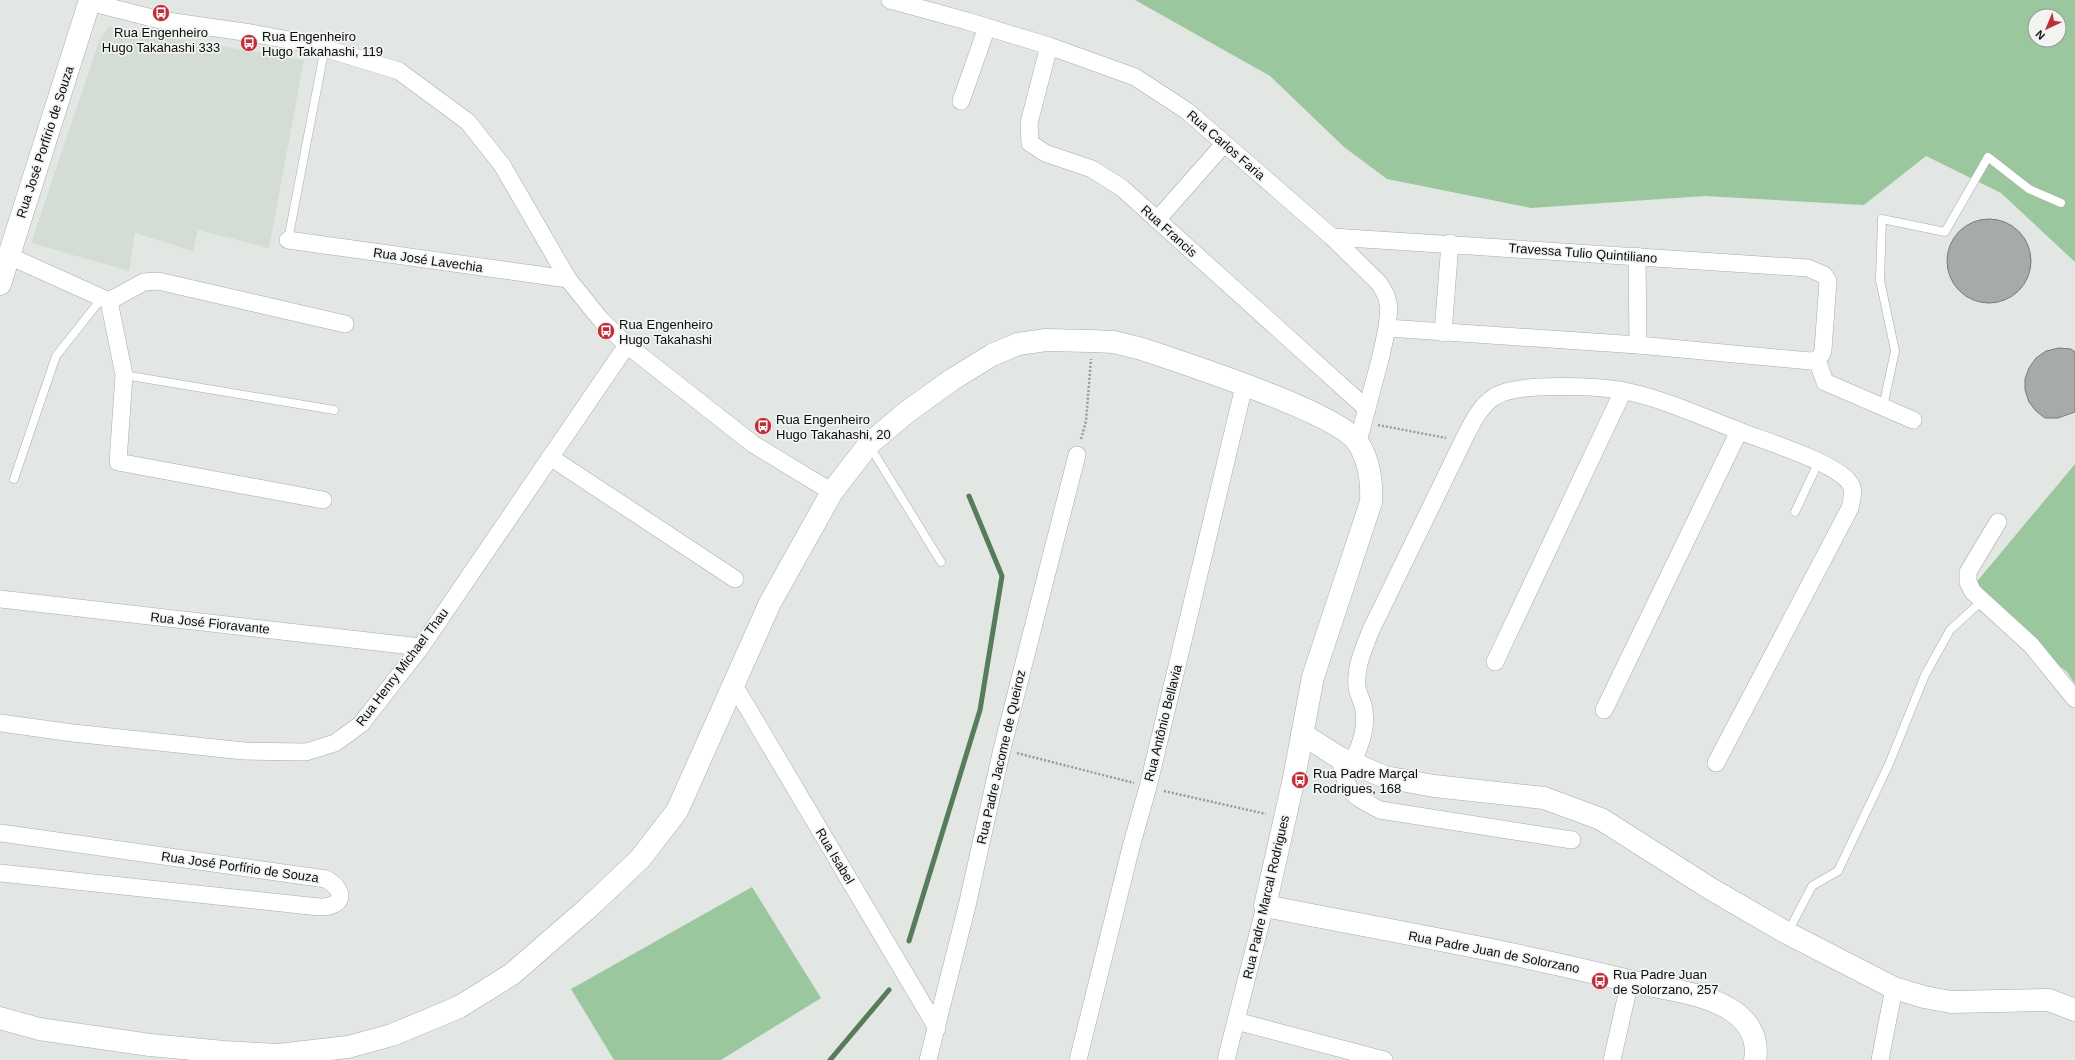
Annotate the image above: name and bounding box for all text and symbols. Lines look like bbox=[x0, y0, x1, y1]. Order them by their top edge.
bus stop icon: Rua Engenheiro Hugo Takahashi 333 bbox=[151, 3, 171, 23]
north arrow bbox=[2027, 8, 2067, 48]
place label: Rua Engenheiro Hugo Takahashi 333 bbox=[102, 25, 220, 55]
text: N bbox=[2033, 28, 2047, 42]
place label: Rua Engenheiro Hugo Takahashi, 119 bbox=[262, 29, 383, 59]
bus stop icon: Rua Engenheiro Hugo Takahashi, 119 bbox=[239, 33, 259, 53]
street label: Rua José Porfírio de Souza bbox=[13, 63, 77, 220]
street label: Rua Carlos Faria bbox=[1184, 107, 1269, 183]
street label: Rua Francis bbox=[1138, 202, 1200, 260]
street label: Travessa Tulio Quintiliano bbox=[1508, 240, 1658, 266]
street label: Rua José Lavechia bbox=[372, 245, 485, 275]
place label: Rua Engenheiro Hugo Takahashi bbox=[619, 317, 713, 347]
bus stop icon: Rua Engenheiro Hugo Takahashi bbox=[596, 321, 616, 341]
place label: Rua Engenheiro Hugo Takahashi, 20 bbox=[776, 412, 891, 442]
bus stop icon: Rua Engenheiro Hugo Takahashi, 20 bbox=[753, 416, 773, 436]
street label: Rua Henry Michael Thau bbox=[353, 605, 451, 729]
street label: Rua José Fioravante bbox=[150, 609, 270, 637]
street label: Rua Antônio Bellavia bbox=[1141, 662, 1185, 783]
street label: Rua Padre Jacome de Queiroz bbox=[974, 668, 1028, 846]
place label: Rua Padre Marçal Rodrigues, 168 bbox=[1313, 766, 1418, 796]
bus stop icon: Rua Padre Marçal Rodrigues, 168 bbox=[1290, 770, 1310, 790]
street label: Rua Padre Marcal Rodrigues bbox=[1240, 813, 1292, 980]
street label: Rua Isabel bbox=[813, 825, 857, 887]
street label: Rua José Porfírio de Souza bbox=[160, 849, 321, 886]
street label: Rua Padre Juan de Solorzano bbox=[1407, 928, 1581, 976]
place label: Rua Padre Juan de Solorzano, 257 bbox=[1613, 967, 1719, 997]
bus stop icon: Rua Padre Juan de Solorzano, 257 bbox=[1590, 971, 1610, 991]

